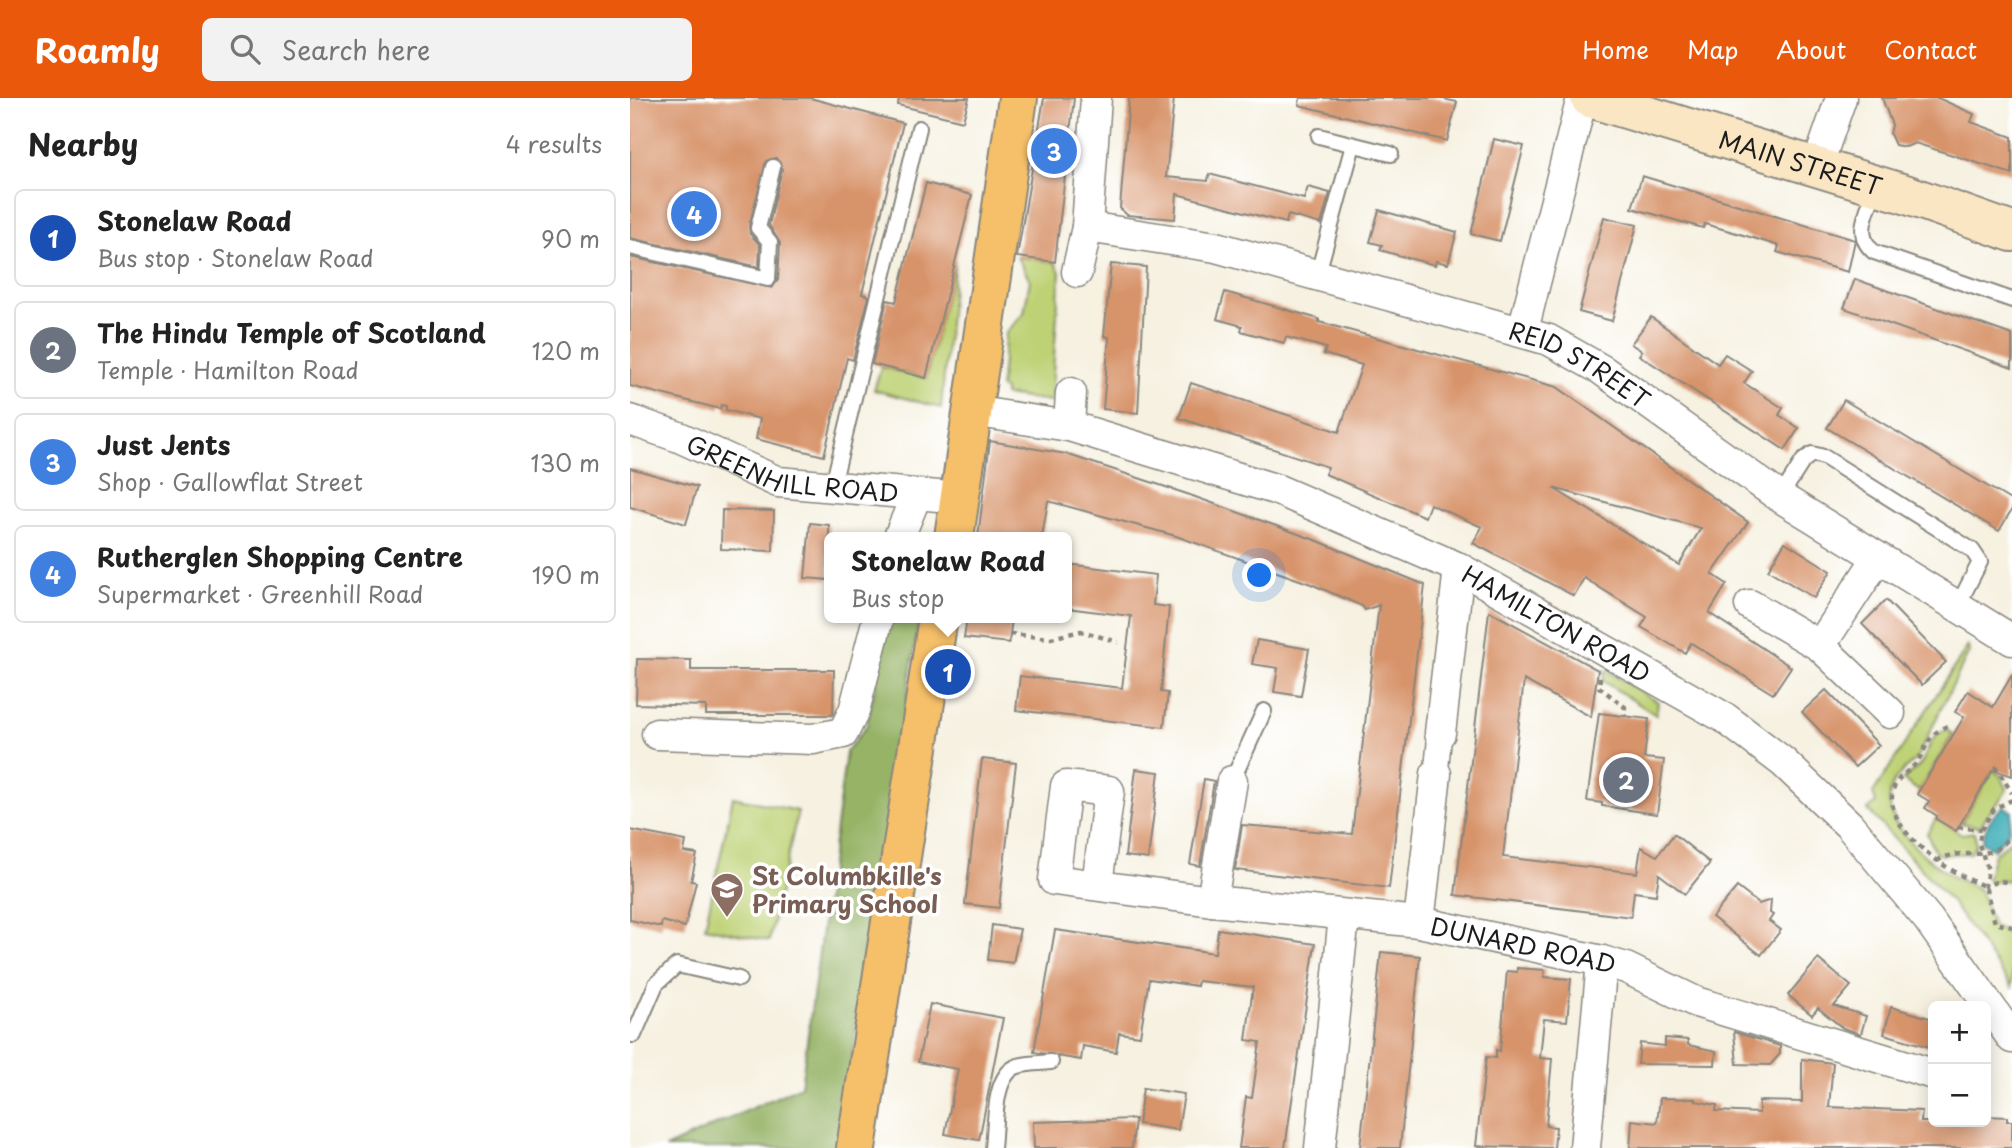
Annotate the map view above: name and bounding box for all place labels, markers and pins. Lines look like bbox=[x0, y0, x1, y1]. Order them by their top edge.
pin: 3 bbox=[1031, 125, 1077, 177]
pin: 4 bbox=[671, 188, 717, 240]
pin: 1 bbox=[925, 646, 971, 698]
pin: 2 bbox=[1603, 754, 1649, 806]
place label: St Columbkille's Primary School bbox=[752, 857, 942, 921]
school or university icon: St Columbkille's Primary School bbox=[708, 870, 746, 919]

